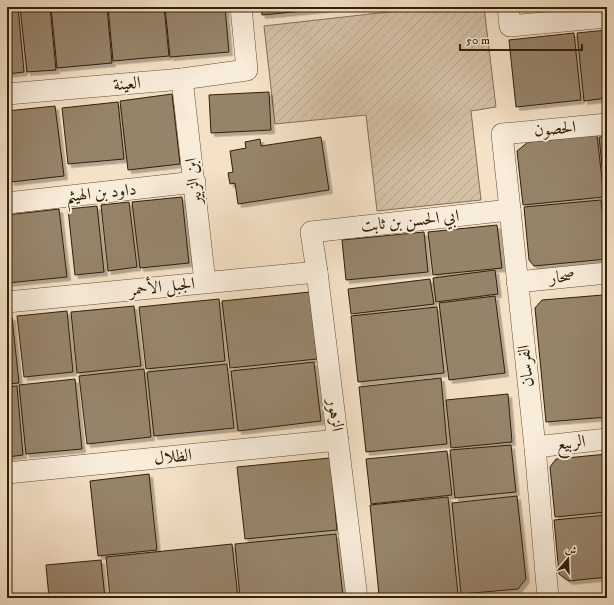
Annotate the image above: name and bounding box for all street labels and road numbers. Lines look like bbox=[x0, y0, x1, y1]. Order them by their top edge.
street label: العينة bbox=[112, 72, 142, 96]
street label: الحصون bbox=[533, 116, 577, 142]
street label: ابن الزبير bbox=[180, 156, 208, 207]
street label: داود بن الهيثم bbox=[65, 178, 138, 213]
street label: ابي الحسن بن ثابت bbox=[360, 205, 461, 240]
street label: صحار bbox=[546, 265, 576, 289]
street label: الجبل الأحمر bbox=[126, 272, 196, 302]
street label: الفرسان bbox=[513, 344, 539, 388]
street label: الزهور bbox=[322, 395, 348, 433]
street label: الربيع bbox=[555, 431, 587, 459]
street label: الظلال bbox=[153, 444, 193, 470]

